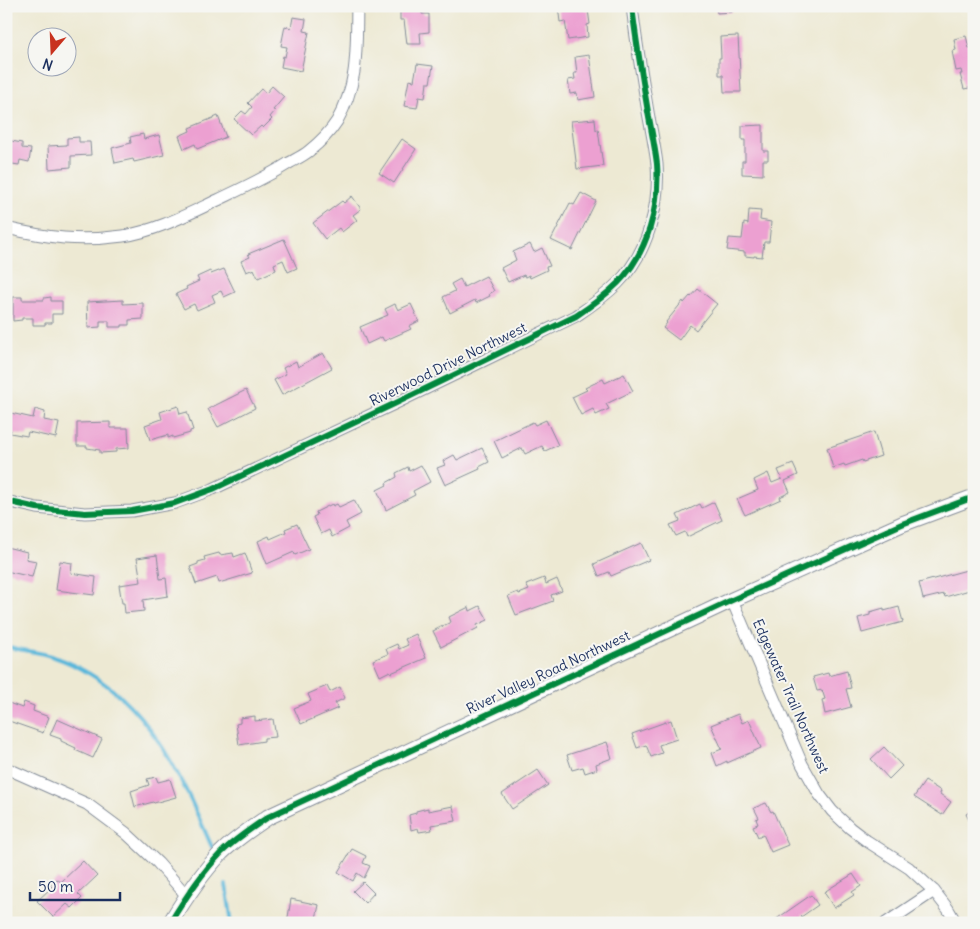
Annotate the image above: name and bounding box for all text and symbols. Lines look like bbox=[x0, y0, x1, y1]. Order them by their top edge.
north arrow bbox=[28, 28, 78, 78]
text: N bbox=[40, 54, 55, 74]
street label: Riverwood Drive Northwest bbox=[367, 318, 530, 410]
street label: Edgewater Trail Northwest bbox=[749, 616, 833, 776]
street label: River Valley Road Northwest bbox=[463, 626, 633, 718]
scale bar bbox=[30, 869, 120, 901]
text: 50 m bbox=[38, 877, 73, 896]

